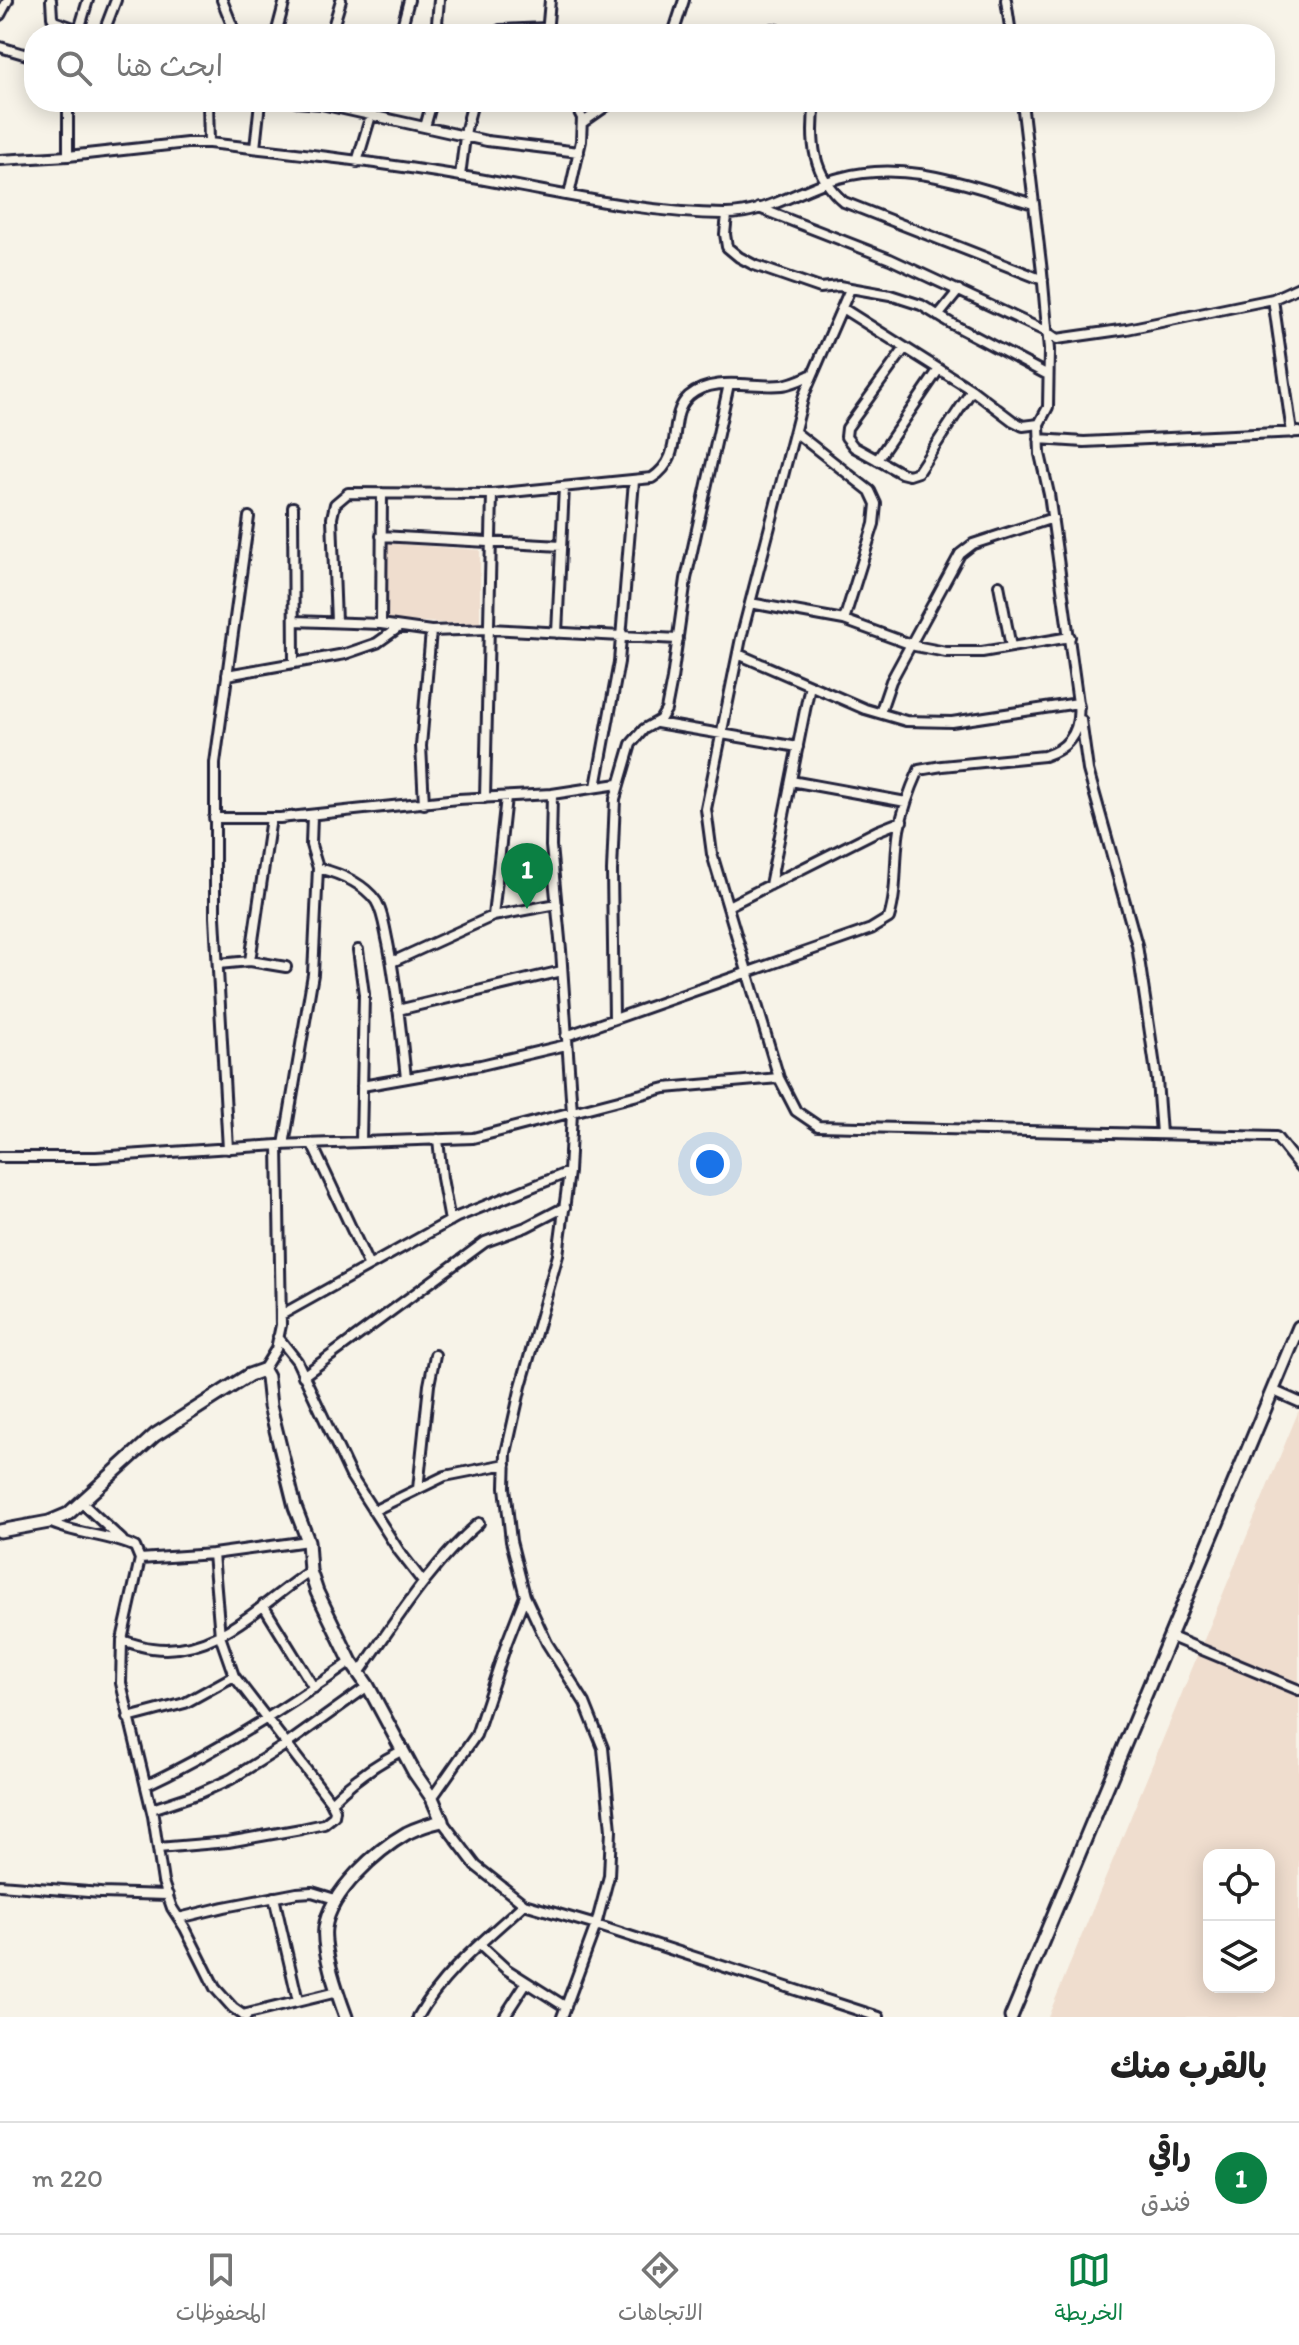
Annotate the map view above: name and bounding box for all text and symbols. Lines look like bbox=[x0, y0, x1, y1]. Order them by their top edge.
search box bbox=[24, 24, 1275, 112]
icon: search bbox=[52, 46, 96, 90]
text: ابحث هنا bbox=[116, 47, 223, 84]
pin: 1 bbox=[501, 843, 553, 909]
your location bbox=[690, 1144, 730, 1184]
map controls bbox=[1203, 1849, 1275, 1993]
button: locate bbox=[1203, 1849, 1275, 1921]
button: layers bbox=[1203, 1921, 1275, 1993]
text: بالقرب منك bbox=[1110, 2046, 1267, 2087]
text: راقي bbox=[1148, 2136, 1191, 2173]
text: 220 m bbox=[32, 2162, 103, 2194]
text: 1 bbox=[1235, 2162, 1247, 2194]
text: فندق bbox=[1140, 2186, 1191, 2218]
tab: المحفوظات bbox=[176, 2248, 266, 2332]
tab: الاتجاهات bbox=[618, 2248, 703, 2332]
tab: الخريطة bbox=[1055, 2248, 1123, 2332]

